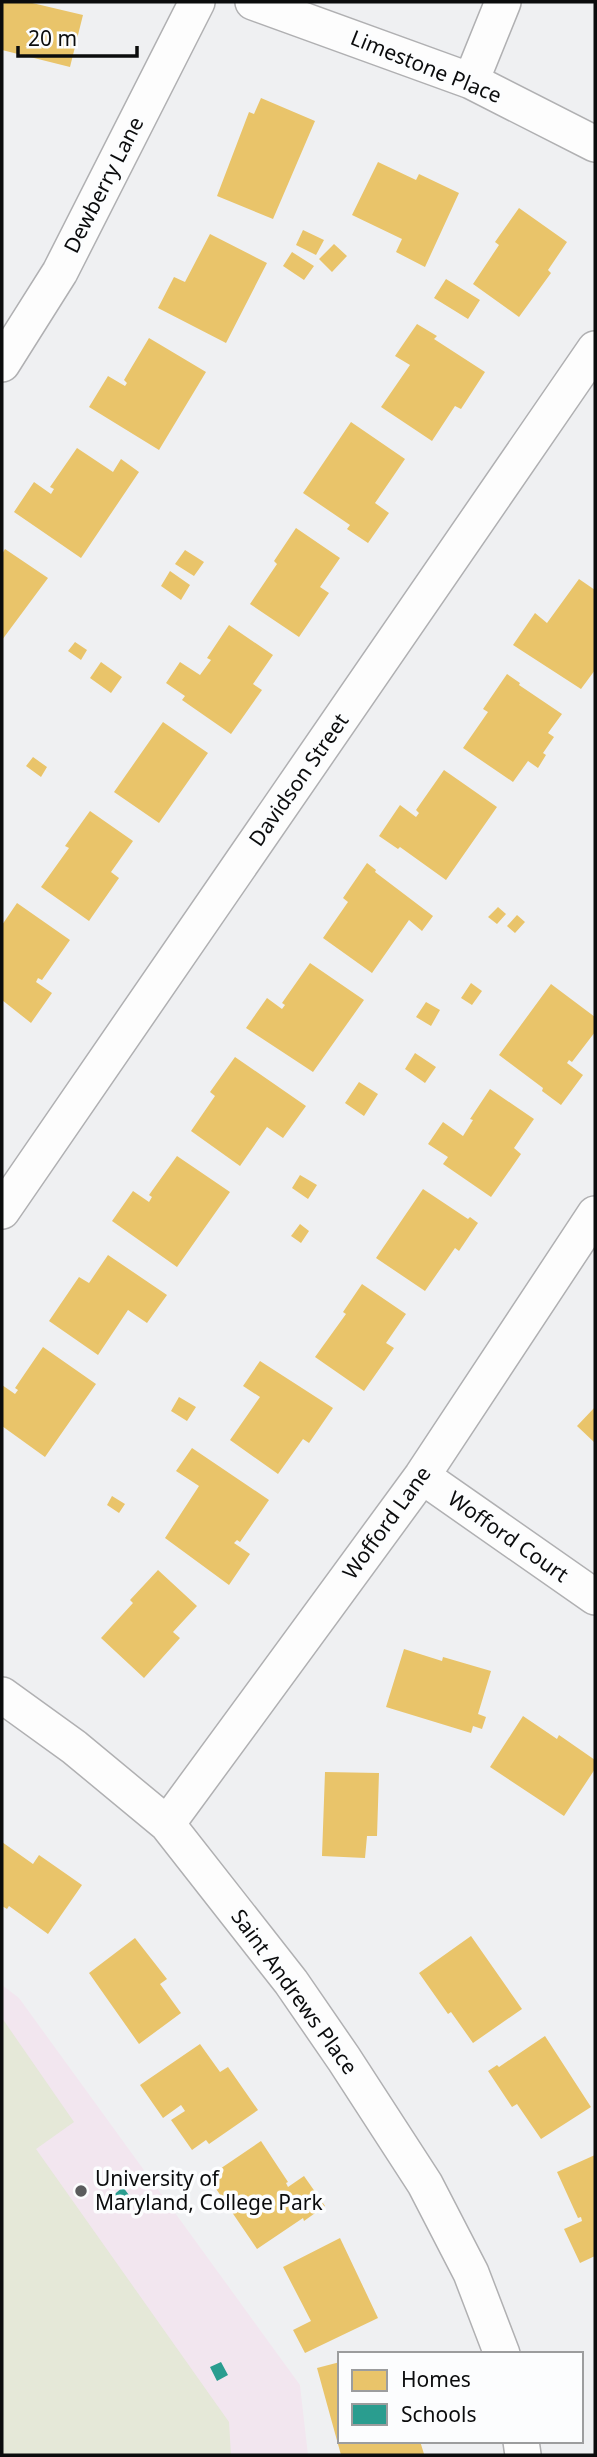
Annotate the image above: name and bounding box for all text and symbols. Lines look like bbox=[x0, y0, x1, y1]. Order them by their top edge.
scale bar bbox=[18, 14, 136, 58]
street label: Limestone Place bbox=[347, 23, 506, 109]
text: 20 m bbox=[28, 24, 77, 52]
street label: Dewberry Lane bbox=[57, 112, 149, 257]
street label: Davidson Street bbox=[242, 707, 355, 851]
street label: Wofford Lane bbox=[336, 1460, 437, 1585]
street label: Wofford Court bbox=[443, 1484, 575, 1588]
street label: Saint Andrews Place bbox=[225, 1903, 364, 2080]
place label: University of Maryland, College Park bbox=[95, 2164, 323, 2216]
marker: University of Maryland, College Park bbox=[73, 2183, 89, 2199]
legend bbox=[338, 2352, 583, 2443]
text: Homes bbox=[401, 2365, 471, 2393]
text: Schools bbox=[401, 2400, 476, 2428]

